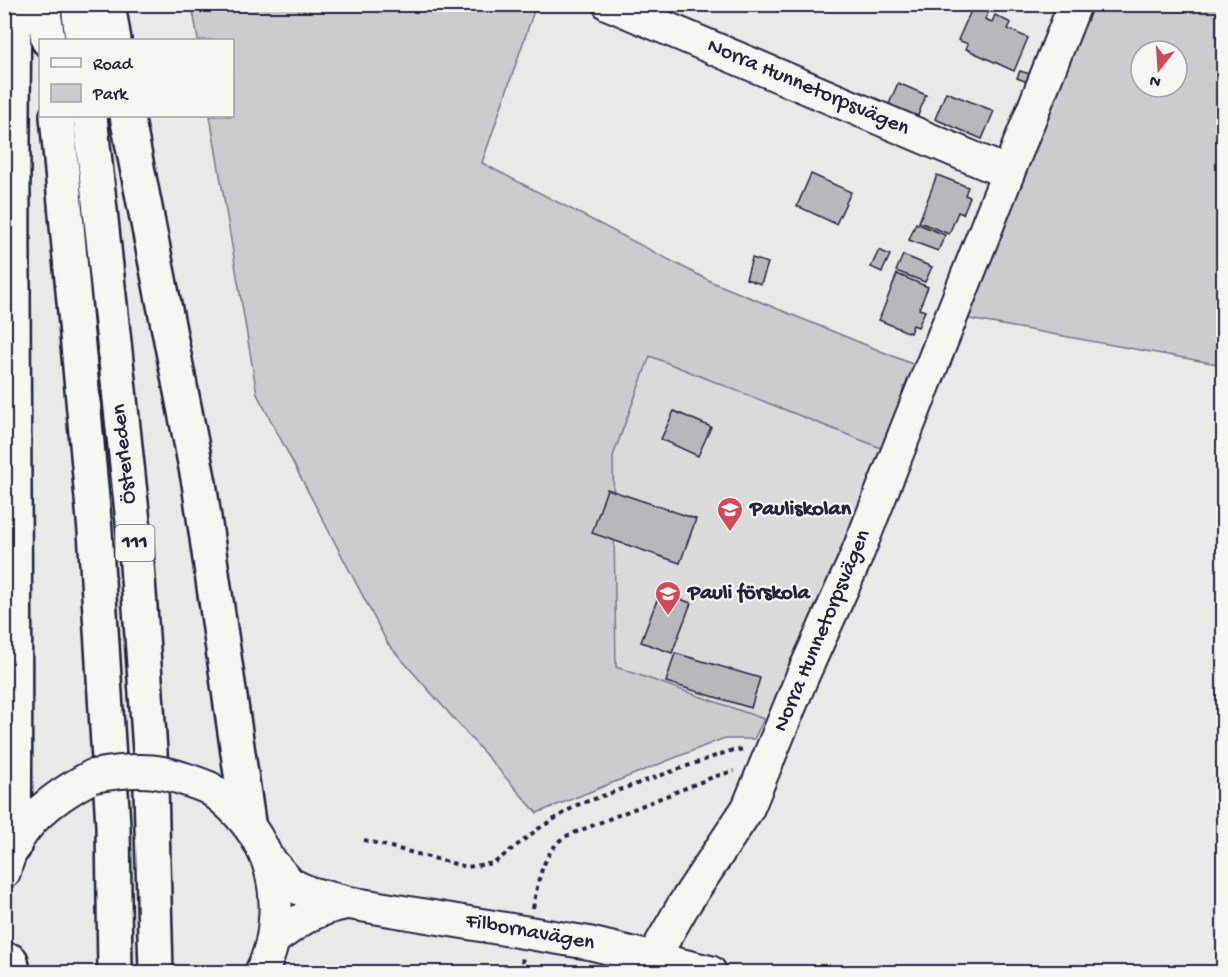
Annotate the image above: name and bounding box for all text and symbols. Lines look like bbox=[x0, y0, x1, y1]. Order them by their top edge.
street label: Norra Hunnetorpsvägen bbox=[703, 34, 914, 143]
legend bbox=[39, 39, 234, 117]
north arrow bbox=[1129, 39, 1189, 99]
text: Road bbox=[93, 55, 134, 76]
text: N bbox=[1147, 69, 1163, 91]
text: Park bbox=[92, 85, 129, 106]
street label: Österleden bbox=[107, 402, 143, 505]
school or university icon: Pauliskolan bbox=[715, 495, 745, 533]
place label: Pauliskolan bbox=[749, 497, 852, 523]
road number: 111 bbox=[116, 525, 154, 561]
street label: Norra Hunnetorpsvägen bbox=[769, 525, 878, 736]
school or university icon: Pauli förskola bbox=[653, 579, 683, 617]
place label: Pauli förskola bbox=[687, 581, 812, 607]
street label: Filbornavägen bbox=[462, 909, 597, 957]

